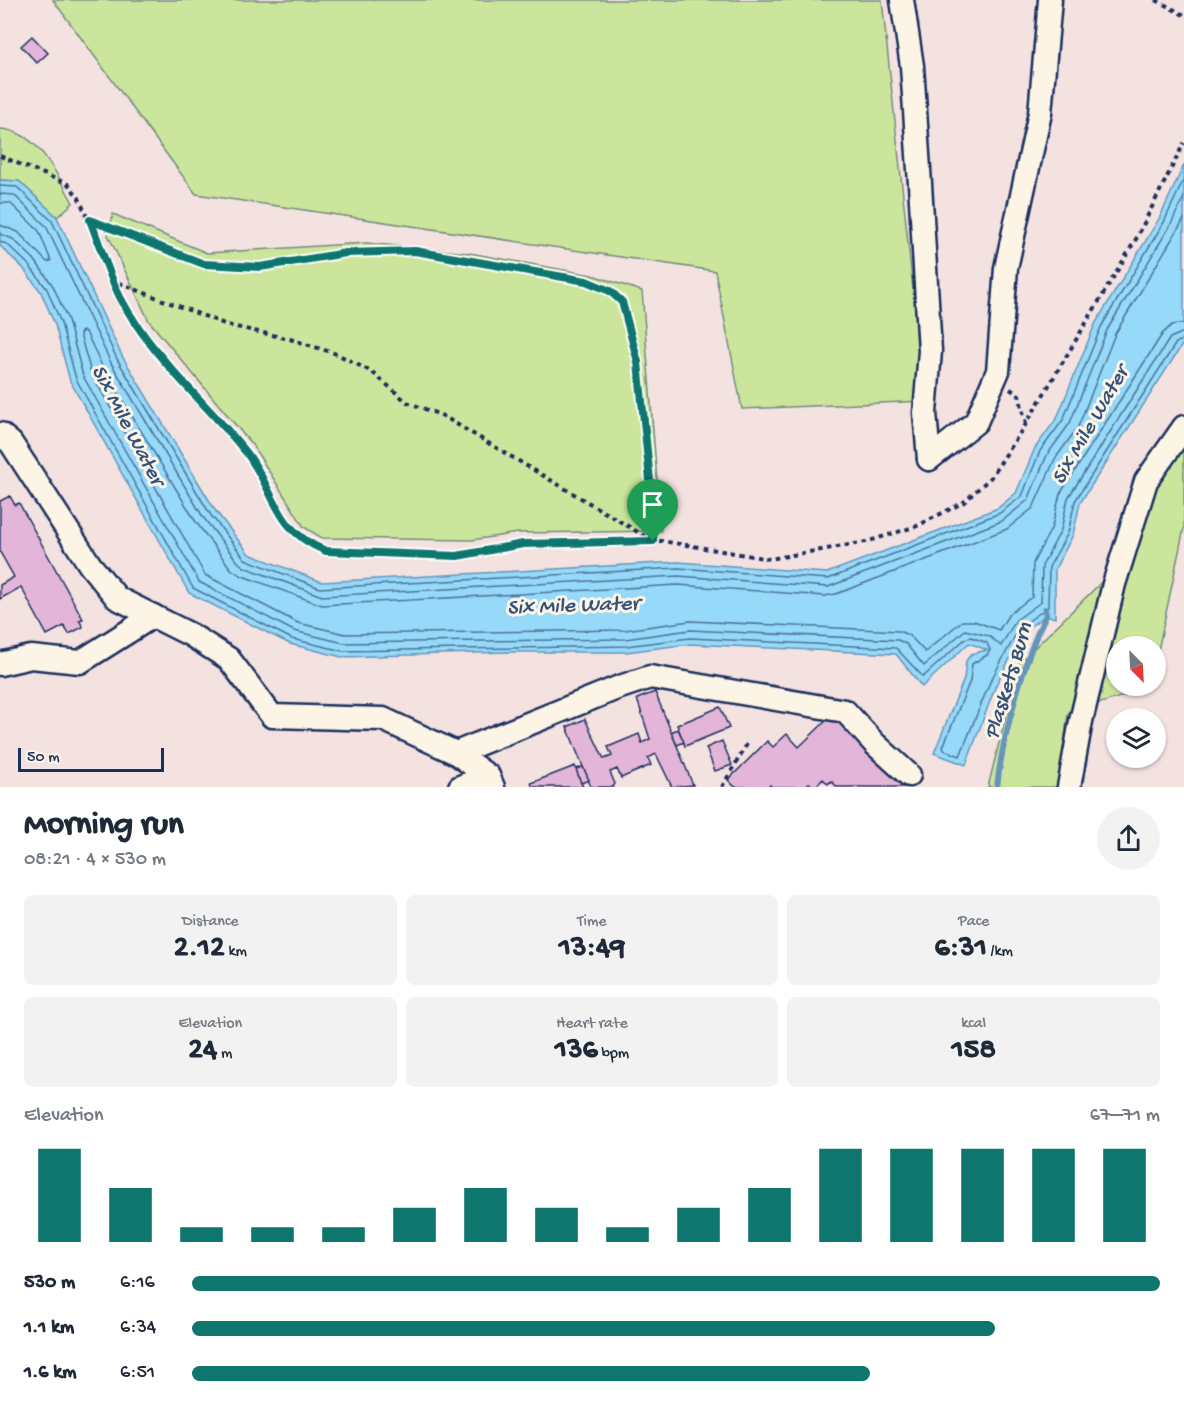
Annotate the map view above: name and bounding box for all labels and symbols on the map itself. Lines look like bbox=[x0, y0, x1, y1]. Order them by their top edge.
water label: Six Mile Water bbox=[1047, 359, 1138, 490]
water label: Six Mile Water bbox=[84, 361, 171, 494]
pin bbox=[627, 479, 678, 541]
water label: Six Mile Water bbox=[507, 592, 644, 622]
water label: Plaskets Burn bbox=[980, 619, 1040, 743]
north arrow bbox=[1106, 636, 1166, 696]
scale bar bbox=[18, 745, 164, 772]

